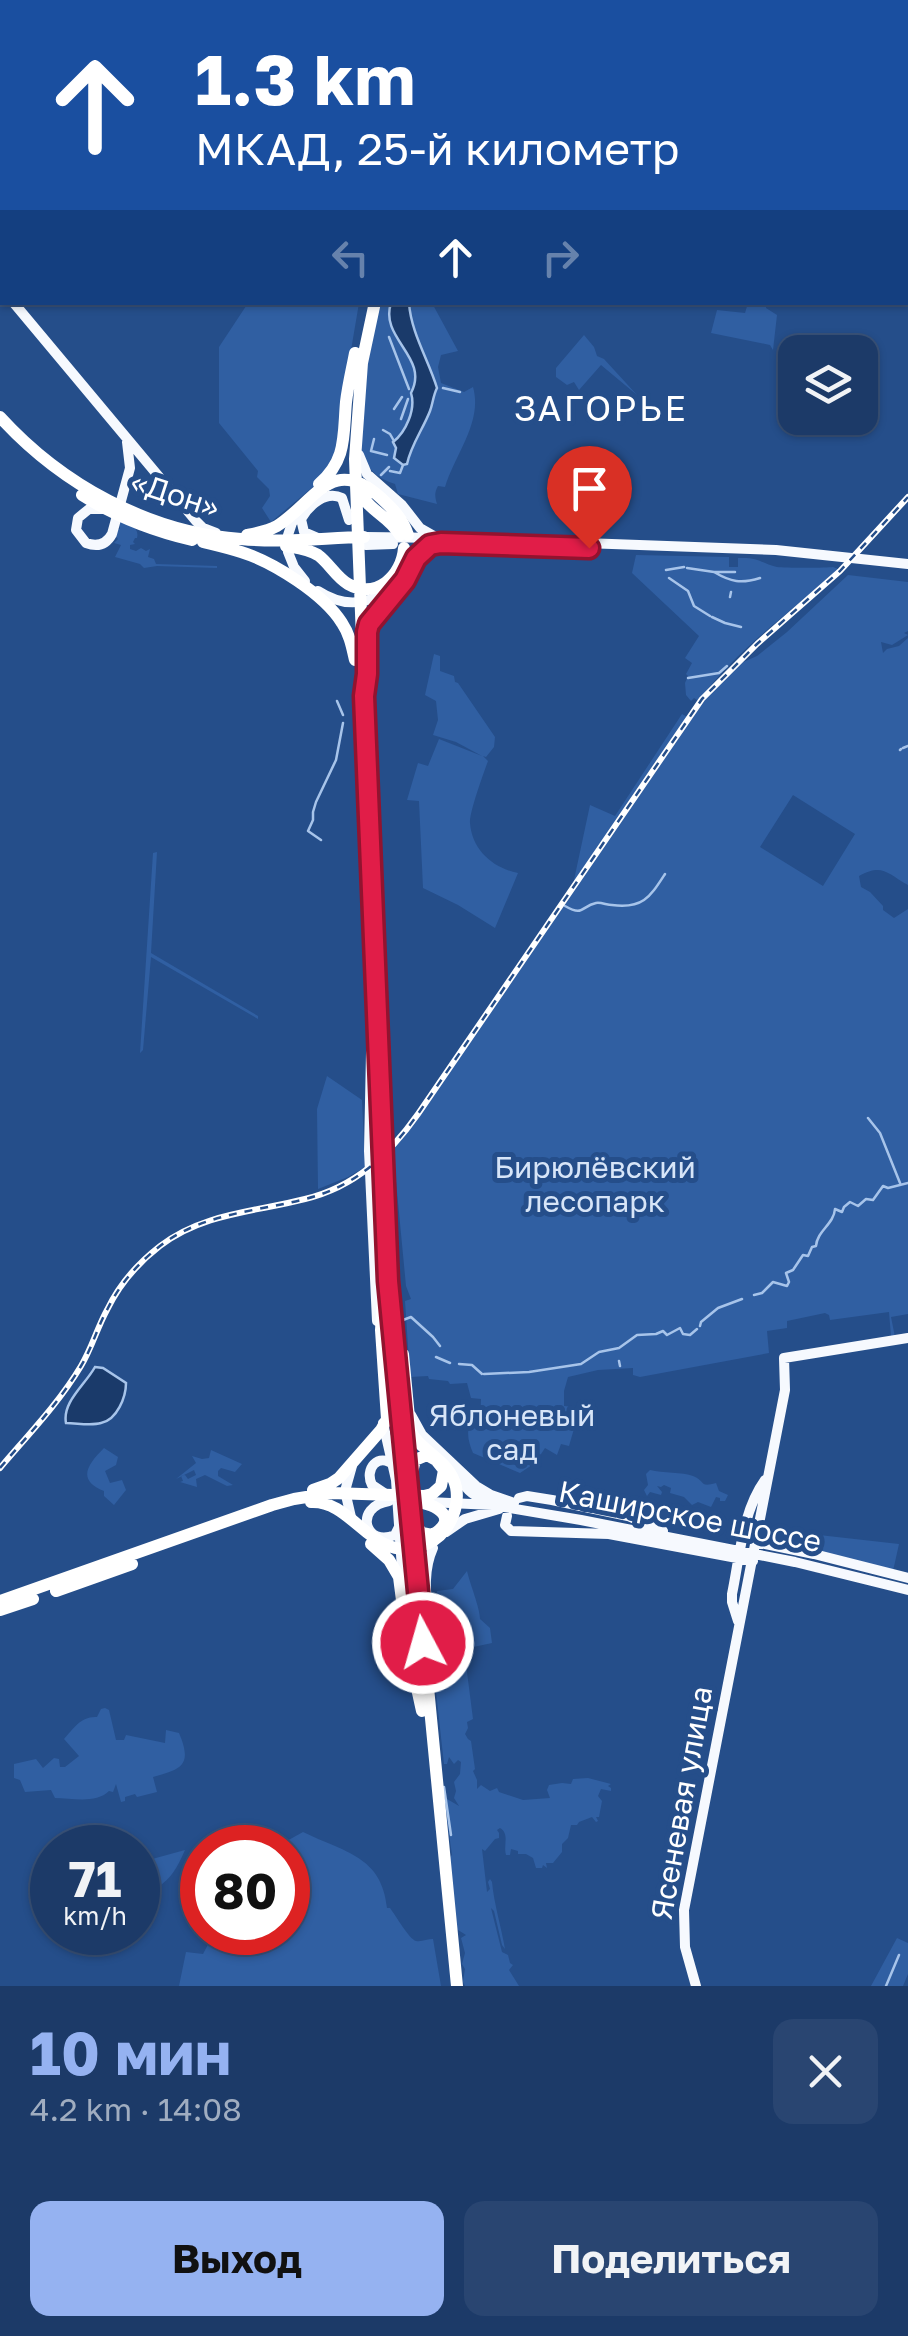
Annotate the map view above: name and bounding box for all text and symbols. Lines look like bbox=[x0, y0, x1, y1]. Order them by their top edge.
text: 1.3 km bbox=[195, 36, 416, 120]
icon: ahead bbox=[30, 40, 160, 170]
text: МКАД, 25-й километр bbox=[195, 121, 679, 175]
icon: left bbox=[323, 230, 378, 285]
icon: ahead bbox=[428, 230, 483, 285]
icon: right bbox=[533, 230, 588, 285]
map controls bbox=[778, 335, 878, 435]
button: layers bbox=[778, 335, 878, 435]
district label: ЗАГОРЬЕ bbox=[514, 387, 688, 429]
pin bbox=[547, 446, 632, 549]
icon: arrive bbox=[562, 461, 617, 516]
street label: «Дон» bbox=[127, 463, 224, 525]
park label: Бирюлёвский лесопарк bbox=[494, 1149, 696, 1219]
park label: Яблоневый сад bbox=[429, 1397, 595, 1467]
street label: Каширское шоссе bbox=[556, 1473, 825, 1559]
position arrow bbox=[371, 1591, 475, 1695]
street label: Ясеневая улица bbox=[643, 1683, 719, 1922]
speed limit sign: 80 bbox=[180, 1825, 310, 1955]
text: 71 bbox=[68, 1848, 121, 1908]
text: km/h bbox=[63, 1900, 127, 1931]
text: 10 мин bbox=[30, 2016, 231, 2088]
button: close bbox=[773, 2019, 878, 2124]
text: 4.2 km · 14:08 bbox=[30, 2090, 242, 2128]
button: Выход bbox=[30, 2201, 444, 2316]
button: Поделиться bbox=[464, 2201, 878, 2316]

